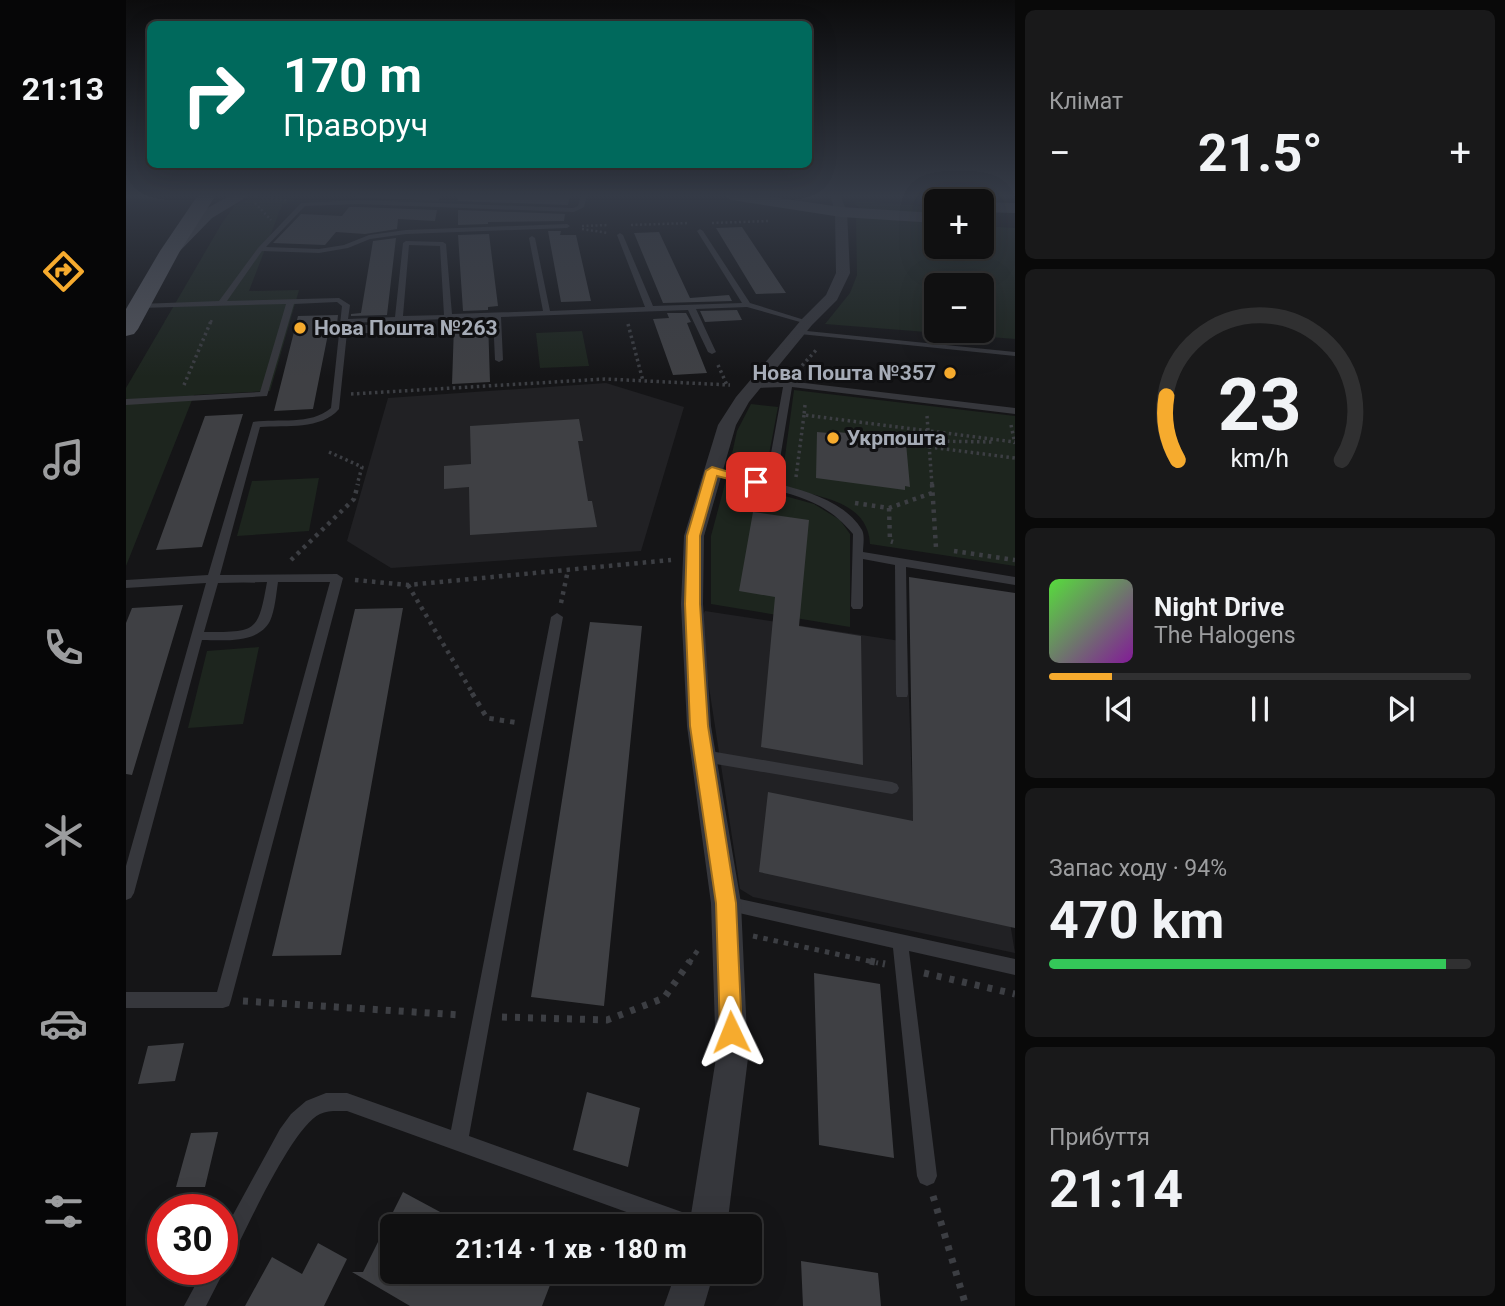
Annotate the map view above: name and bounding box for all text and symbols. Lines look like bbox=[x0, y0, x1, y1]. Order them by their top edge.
text: 170 m bbox=[283, 47, 422, 104]
icon: right bbox=[168, 49, 259, 140]
text: 21:13 bbox=[22, 70, 104, 108]
text: Клімат bbox=[1049, 88, 1123, 115]
text: Праворуч bbox=[283, 106, 428, 144]
text: 21.5° bbox=[1198, 123, 1323, 184]
text: − bbox=[1049, 131, 1071, 175]
text: + bbox=[1449, 131, 1471, 175]
map controls bbox=[924, 189, 994, 343]
button: + bbox=[924, 189, 994, 259]
icon: directions bbox=[39, 247, 88, 296]
button: − bbox=[924, 273, 994, 343]
place label: Нова Пошта №263 bbox=[314, 316, 498, 340]
marker: Нова Пошта №263 bbox=[292, 320, 308, 336]
place label: Нова Пошта №357 bbox=[752, 361, 936, 385]
text: 23 bbox=[1218, 362, 1302, 448]
marker: Нова Пошта №357 bbox=[942, 365, 958, 381]
place label: Укрпошта bbox=[847, 426, 946, 450]
marker: Укрпошта bbox=[825, 430, 841, 446]
icon: music bbox=[39, 435, 88, 484]
text: km/h bbox=[1231, 444, 1289, 473]
pin bbox=[726, 452, 786, 512]
icon: arrive bbox=[737, 463, 775, 501]
text: Night Drive bbox=[1154, 592, 1284, 622]
text: The Halogens bbox=[1154, 622, 1296, 649]
icon: phone bbox=[39, 623, 88, 672]
icon: previous bbox=[1100, 690, 1138, 728]
icon: pause bbox=[1241, 690, 1279, 728]
icon: next bbox=[1382, 690, 1420, 728]
icon: climate bbox=[39, 811, 88, 860]
text: Запас ходу · 94% bbox=[1049, 855, 1227, 882]
text: 470 km bbox=[1049, 890, 1224, 951]
position arrow bbox=[694, 995, 768, 1069]
icon: car bbox=[39, 999, 88, 1048]
text: Прибуття bbox=[1049, 1124, 1150, 1151]
text: 21:14 bbox=[1049, 1159, 1183, 1220]
icon: filters bbox=[39, 1187, 88, 1236]
speed limit sign: 30 bbox=[147, 1194, 238, 1285]
text: 21:14 · 1 хв · 180 m bbox=[455, 1234, 687, 1264]

